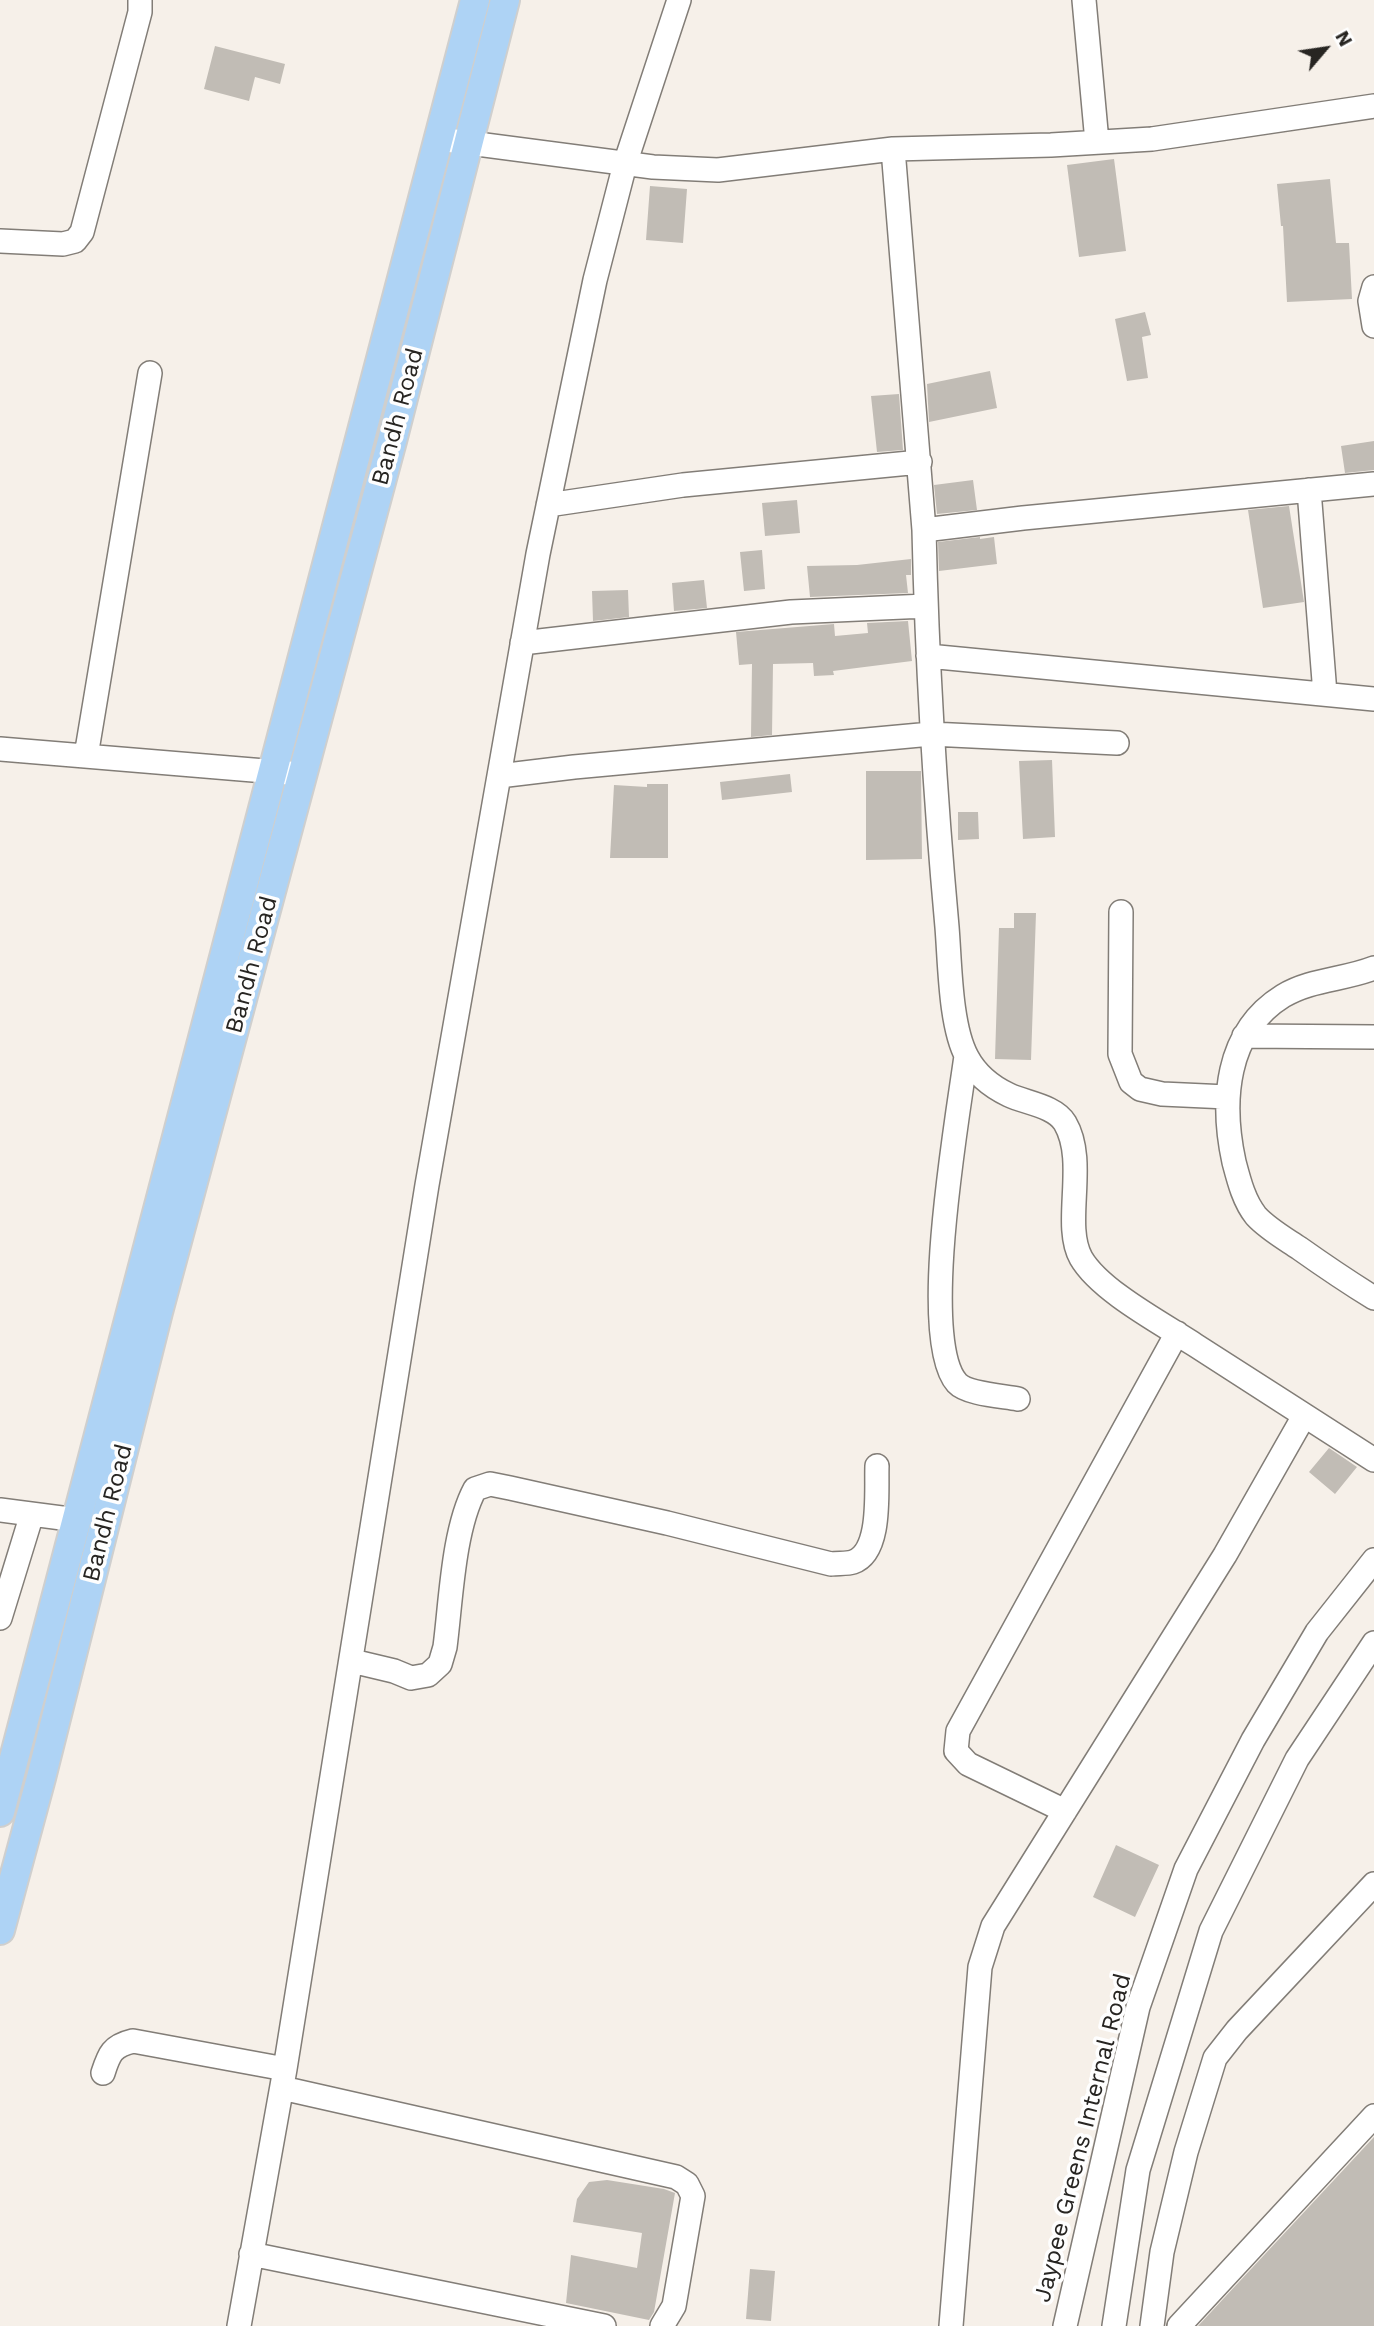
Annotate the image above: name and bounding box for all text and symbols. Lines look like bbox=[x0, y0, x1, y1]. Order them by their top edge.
north arrow bbox=[1290, 14, 1360, 84]
text: N bbox=[1330, 27, 1357, 50]
street label: Bandh Road bbox=[366, 345, 430, 489]
street label: Bandh Road bbox=[220, 893, 284, 1037]
street label: Bandh Road bbox=[77, 1441, 139, 1585]
street label: Jaypee Greens Internal Road bbox=[1028, 1971, 1138, 2305]

